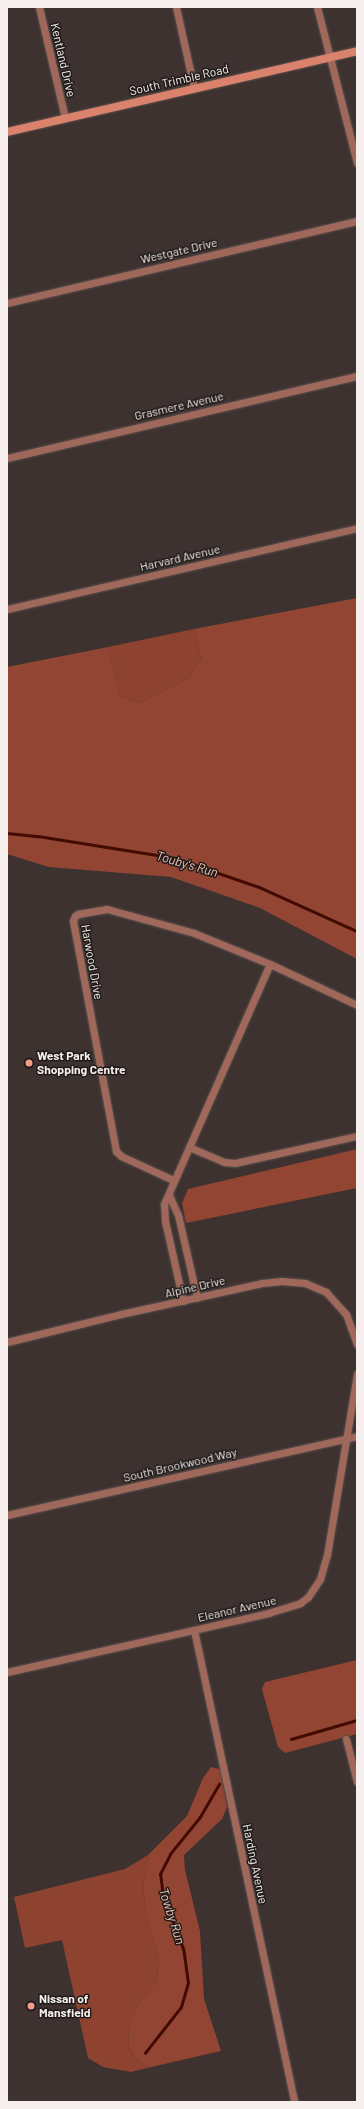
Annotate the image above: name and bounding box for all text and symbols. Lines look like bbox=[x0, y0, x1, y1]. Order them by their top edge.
street label: Kentland Drive bbox=[48, 22, 78, 98]
street label: South Trimble Road bbox=[128, 62, 230, 98]
street label: Westgate Drive bbox=[139, 235, 219, 267]
street label: Grasmere Avenue bbox=[133, 389, 225, 423]
street label: Harvard Avenue bbox=[139, 542, 221, 574]
water label: Touby's Run bbox=[154, 848, 220, 880]
street label: Harwood Drive bbox=[78, 923, 106, 1001]
place label: West Park Shopping Centre bbox=[37, 1049, 126, 1077]
marker: West Park Shopping Centre bbox=[24, 1058, 34, 1068]
street label: Alpine Drive bbox=[163, 1273, 227, 1301]
street label: South Brookwood Way bbox=[122, 1445, 238, 1485]
street label: Eleanor Avenue bbox=[196, 1593, 278, 1625]
street label: Harding Avenue bbox=[240, 1823, 270, 1905]
water label: Towby Run bbox=[156, 1886, 188, 1946]
place label: Nissan of Mansfield bbox=[39, 1992, 90, 2020]
marker: Nissan of Mansfield bbox=[26, 2001, 36, 2011]

